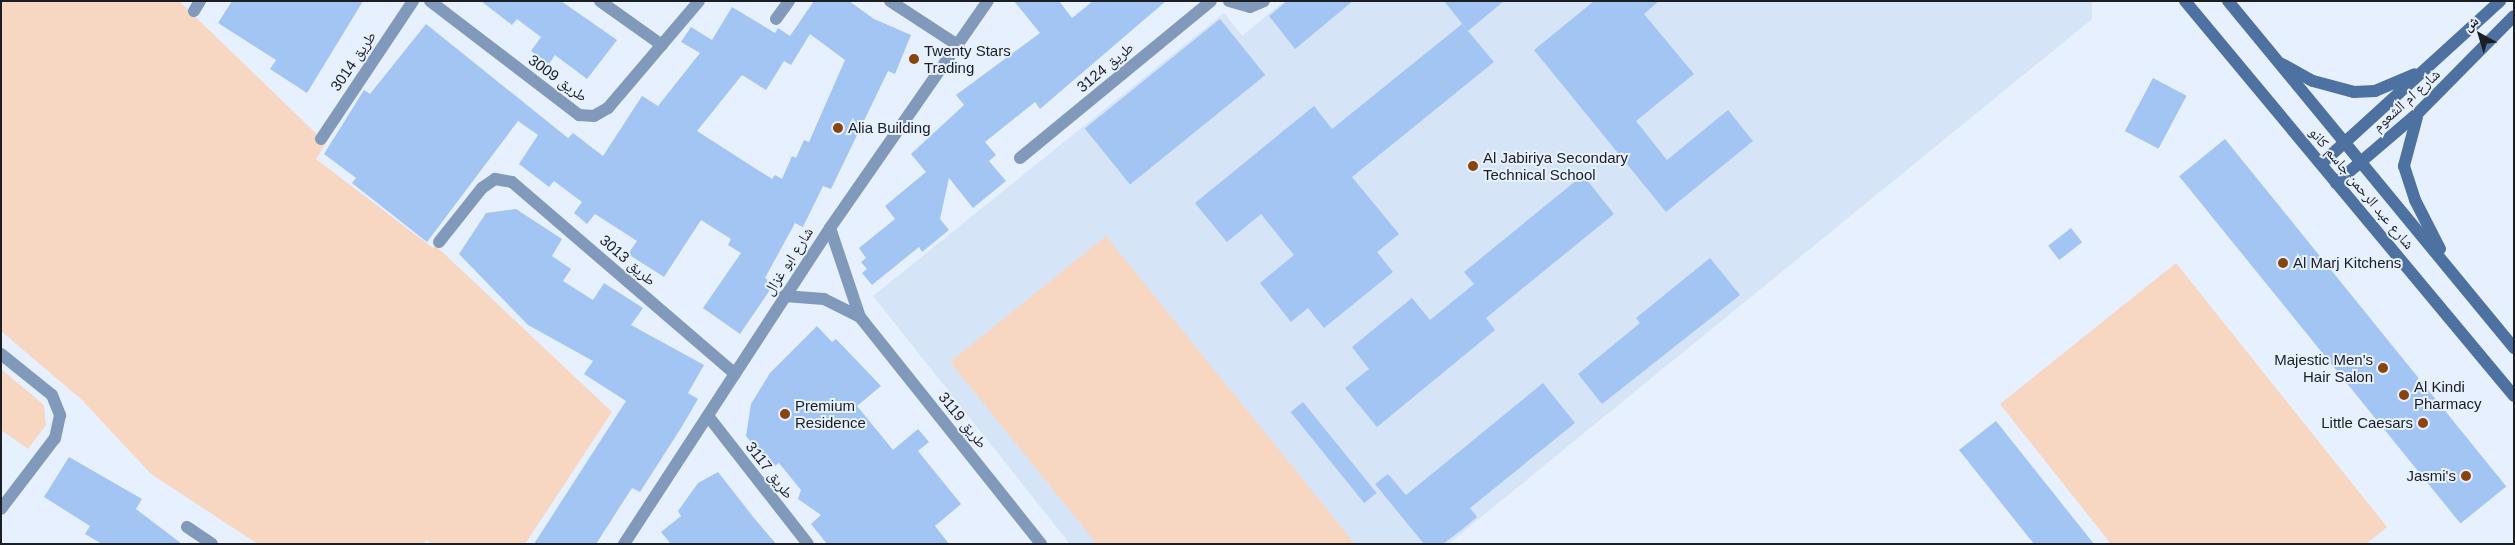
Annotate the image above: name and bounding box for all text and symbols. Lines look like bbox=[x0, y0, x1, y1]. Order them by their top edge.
north arrow bbox=[2455, 10, 2505, 60]
text: ش bbox=[2460, 12, 2481, 34]
street label: طريق 3014 bbox=[326, 28, 380, 94]
street label: طريق 3124 bbox=[1073, 38, 1137, 96]
place label: Twenty Stars Trading bbox=[924, 41, 1011, 76]
street label: طريق 3009 bbox=[525, 51, 591, 105]
marker: Twenty Stars Trading bbox=[908, 53, 920, 65]
street label: شارع ام الشعوم bbox=[2368, 65, 2444, 135]
place label: Alia Building bbox=[848, 119, 931, 137]
marker: Alia Building bbox=[832, 122, 844, 134]
street label: شارع عبد الرحمن جاسم كانو bbox=[2306, 123, 2418, 253]
place label: Al Jabiriya Secondary Technical School bbox=[1483, 148, 1628, 183]
marker: Al Jabiriya Secondary Technical School bbox=[1467, 160, 1479, 172]
street label: شارع ابو غزال bbox=[759, 224, 817, 298]
street label: طريق 3013 bbox=[596, 231, 660, 289]
place label: Al Marj Kitchens bbox=[2293, 254, 2401, 272]
marker: Al Marj Kitchens bbox=[2277, 257, 2289, 269]
place label: Majestic Men's Hair Salon bbox=[2274, 350, 2373, 385]
marker: Majestic Men's Hair Salon bbox=[2377, 362, 2389, 374]
place label: Al Kindi Pharmacy bbox=[2414, 377, 2482, 412]
street label: طريق 3119 bbox=[935, 388, 991, 452]
marker: Al Kindi Pharmacy bbox=[2398, 389, 2410, 401]
place label: Premium Residence bbox=[795, 396, 866, 431]
marker: Premium Residence bbox=[779, 408, 791, 420]
place label: Little Caesars bbox=[2321, 414, 2413, 432]
marker: Little Caesars bbox=[2417, 417, 2429, 429]
street label: طريق 3117 bbox=[742, 438, 798, 502]
place label: Jasmi's bbox=[2406, 467, 2456, 485]
marker: Jasmi's bbox=[2460, 470, 2472, 482]

